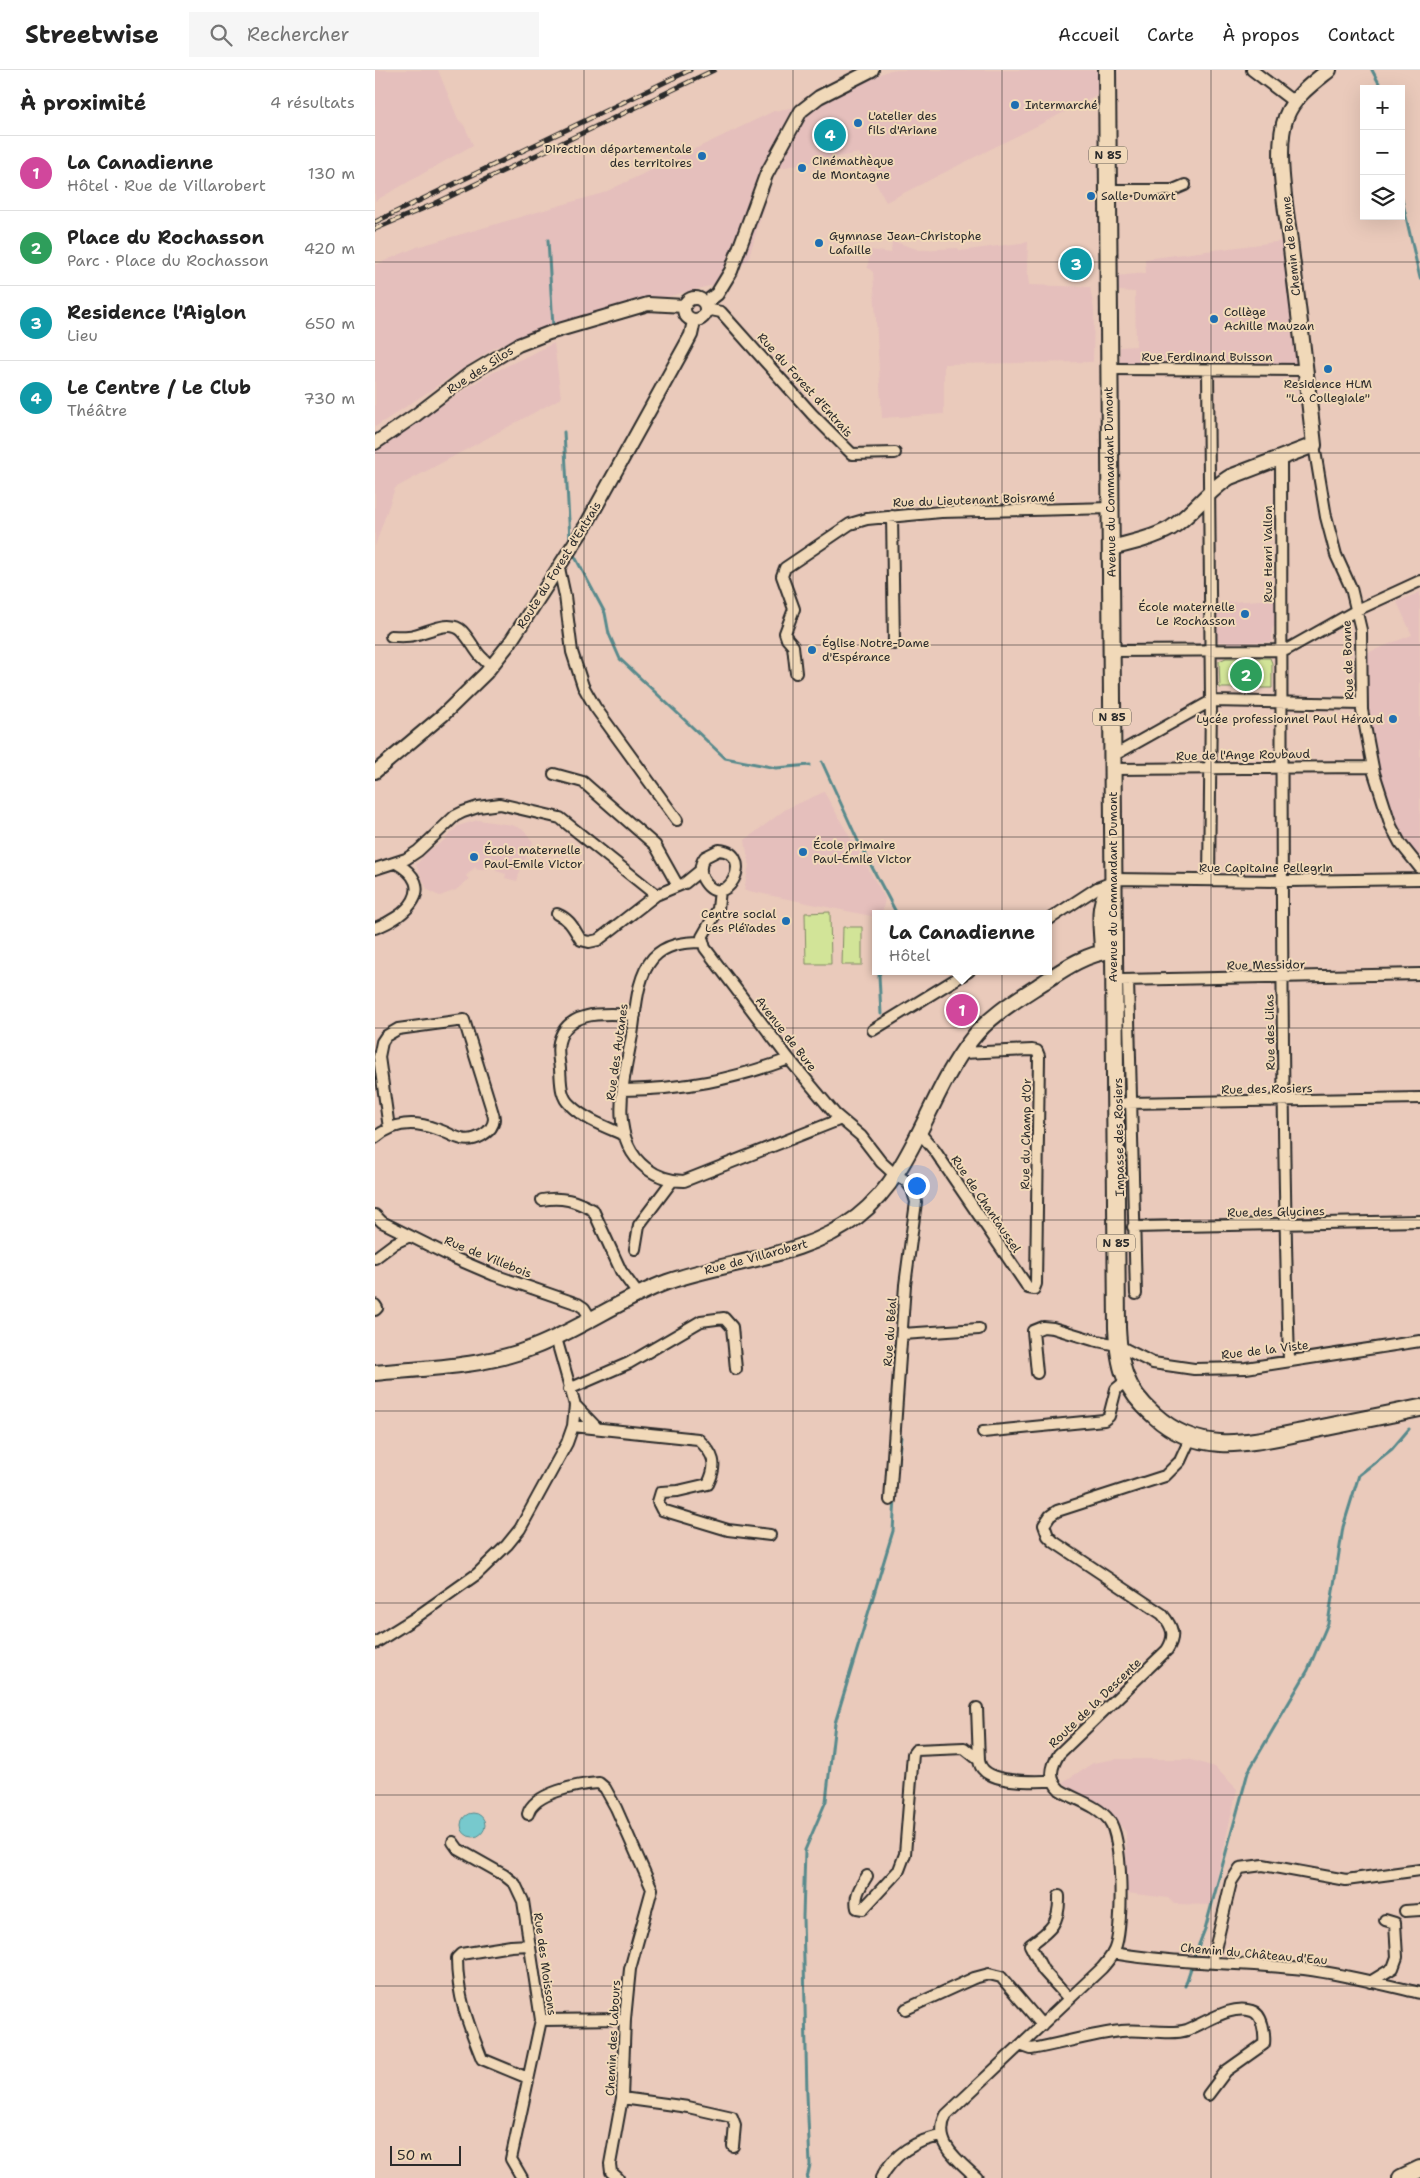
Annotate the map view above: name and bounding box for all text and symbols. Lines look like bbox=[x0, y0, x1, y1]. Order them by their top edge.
search box bbox=[189, 12, 539, 57]
text: Streetwise bbox=[25, 19, 159, 51]
icon: search bbox=[207, 21, 235, 49]
text: Rechercher bbox=[247, 22, 350, 47]
text: Accueil bbox=[1058, 23, 1119, 47]
text: Carte bbox=[1147, 23, 1194, 47]
text: À propos bbox=[1222, 23, 1300, 47]
text: Contact bbox=[1328, 23, 1395, 47]
map controls bbox=[1360, 85, 1405, 220]
button: + bbox=[1360, 85, 1405, 130]
text: À proximité bbox=[20, 89, 146, 117]
text: 4 résultats bbox=[270, 92, 355, 113]
place label: Intermarché bbox=[1025, 97, 1098, 113]
marker: Intermarché bbox=[1009, 99, 1021, 111]
place label: L'atelier des fils d'Ariane bbox=[868, 108, 938, 138]
pin: 4 bbox=[814, 116, 846, 154]
marker: L'atelier des fils d'Ariane bbox=[852, 117, 864, 129]
button: − bbox=[1360, 130, 1405, 175]
place label: Direction départementale des territoires bbox=[545, 141, 692, 171]
road number: N 85 bbox=[1089, 146, 1127, 164]
text: La Canadienne bbox=[67, 150, 213, 175]
marker: Direction départementale des territoires bbox=[696, 150, 708, 162]
place label: Cinémathèque de Montagne bbox=[812, 153, 894, 183]
marker: Cinémathèque de Montagne bbox=[796, 162, 808, 174]
text: 1 bbox=[32, 163, 40, 184]
text: 130 m bbox=[308, 163, 355, 184]
text: Hôtel · Rue de Villarobert bbox=[67, 175, 266, 196]
button: layers bbox=[1360, 175, 1405, 220]
place label: Salle Dumart bbox=[1101, 188, 1176, 204]
marker: Salle Dumart bbox=[1085, 190, 1097, 202]
street label: Chemin de Bonne bbox=[1278, 195, 1304, 297]
text: Place du Rochasson bbox=[67, 225, 264, 250]
place label: Gymnase Jean-Christophe Lafaille bbox=[829, 228, 982, 258]
marker: Gymnase Jean-Christophe Lafaille bbox=[813, 237, 825, 249]
text: 2 bbox=[30, 238, 42, 259]
text: 420 m bbox=[304, 238, 355, 259]
pin: 3 bbox=[1060, 245, 1092, 283]
text: Parc · Place du Rochasson bbox=[67, 250, 269, 271]
text: Residence l'Aiglon bbox=[67, 300, 246, 325]
place label: Collège Achille Mauzan bbox=[1224, 304, 1314, 334]
text: 3 bbox=[30, 313, 42, 334]
text: 650 m bbox=[304, 313, 355, 334]
marker: Collège Achille Mauzan bbox=[1208, 313, 1220, 325]
text: Lieu bbox=[67, 325, 98, 346]
street label: Rue du Forest d'Entrais bbox=[754, 329, 856, 441]
street label: Rue des Silos bbox=[444, 342, 516, 398]
street label: Rue Ferdinand Buisson bbox=[1141, 349, 1273, 365]
marker: Residence HLM "La Collegiale" bbox=[1322, 363, 1334, 375]
text: Le Centre / Le Club bbox=[67, 375, 251, 400]
place label: Residence HLM "La Collegiale" bbox=[1284, 376, 1373, 406]
street label: Avenue du Commandant Dumont bbox=[1100, 386, 1120, 578]
text: 4 bbox=[30, 388, 42, 409]
text: 730 m bbox=[304, 388, 355, 409]
text: Théâtre bbox=[67, 400, 127, 421]
street label: Rue du Lieutenant Boisramé bbox=[893, 489, 1056, 511]
street label: Route du Forest d'Entrais bbox=[513, 498, 605, 632]
street label: Rue Henri Vallon bbox=[1260, 505, 1276, 603]
place label: École maternelle Le Rochasson bbox=[1138, 599, 1235, 629]
marker: École maternelle Le Rochasson bbox=[1239, 608, 1251, 620]
street label: Rue de Bonne bbox=[1339, 620, 1357, 700]
place label: Église Notre-Dame d'Espérance bbox=[822, 635, 930, 665]
marker: Église Notre-Dame d'Espérance bbox=[806, 644, 818, 656]
pin: 2 bbox=[1230, 656, 1262, 694]
road number: N 85 bbox=[1093, 708, 1131, 726]
place label: Lycée professionnel Paul Héraud bbox=[1196, 711, 1383, 727]
marker: Lycée professionnel Paul Héraud bbox=[1387, 713, 1399, 725]
street label: Rue de l'Ange Roubaud bbox=[1176, 746, 1311, 764]
street label: Avenue du Commandant Dumont bbox=[1105, 791, 1121, 983]
place label: École primaire Paul-Émile Victor bbox=[813, 837, 912, 867]
place label: École maternelle Paul-Emile Victor bbox=[484, 842, 583, 872]
marker: École primaire Paul-Émile Victor bbox=[797, 846, 809, 858]
marker: École maternelle Paul-Emile Victor bbox=[468, 851, 480, 863]
street label: Rue Capitaine Pellegrin bbox=[1199, 860, 1333, 876]
place label: Centre social Les Pléïades bbox=[701, 906, 776, 936]
popup bbox=[872, 910, 1052, 975]
marker: Centre social Les Pléïades bbox=[780, 915, 792, 927]
text: La Canadienne bbox=[889, 920, 1035, 945]
text: Hôtel bbox=[889, 945, 930, 966]
street label: Rue Messidor bbox=[1227, 956, 1306, 974]
pin: 1 bbox=[946, 991, 978, 1029]
street label: Avenue de Bure bbox=[752, 993, 820, 1075]
street label: Rue des Lilas bbox=[1261, 994, 1279, 1070]
street label: Rue des Autanes bbox=[602, 1002, 632, 1101]
street label: Impasse des Rosiers bbox=[1110, 1077, 1128, 1197]
street label: Rue du Champ d'Or bbox=[1017, 1078, 1035, 1190]
street label: Rue des Rosiers bbox=[1221, 1080, 1313, 1098]
street label: Rue de Chantaussel bbox=[947, 1152, 1025, 1256]
your location bbox=[904, 1173, 930, 1199]
street label: Rue des Glycines bbox=[1227, 1203, 1325, 1221]
street label: Rue de Villebois bbox=[442, 1232, 534, 1282]
road number: N 85 bbox=[1097, 1234, 1135, 1252]
street label: Rue de Villarobert bbox=[703, 1236, 809, 1278]
street label: Rue du Béal bbox=[880, 1297, 900, 1367]
street label: Rue de la Viste bbox=[1220, 1337, 1310, 1363]
street label: Route de la Descente bbox=[1045, 1654, 1145, 1751]
street label: Rue des Moissons bbox=[530, 1912, 560, 2016]
street label: Chemin du Château d'Eau bbox=[1180, 1940, 1328, 1968]
street label: Chemin des Labours bbox=[602, 1979, 624, 2097]
scale bar bbox=[390, 2143, 461, 2166]
text: 50 m bbox=[397, 2146, 432, 2164]

